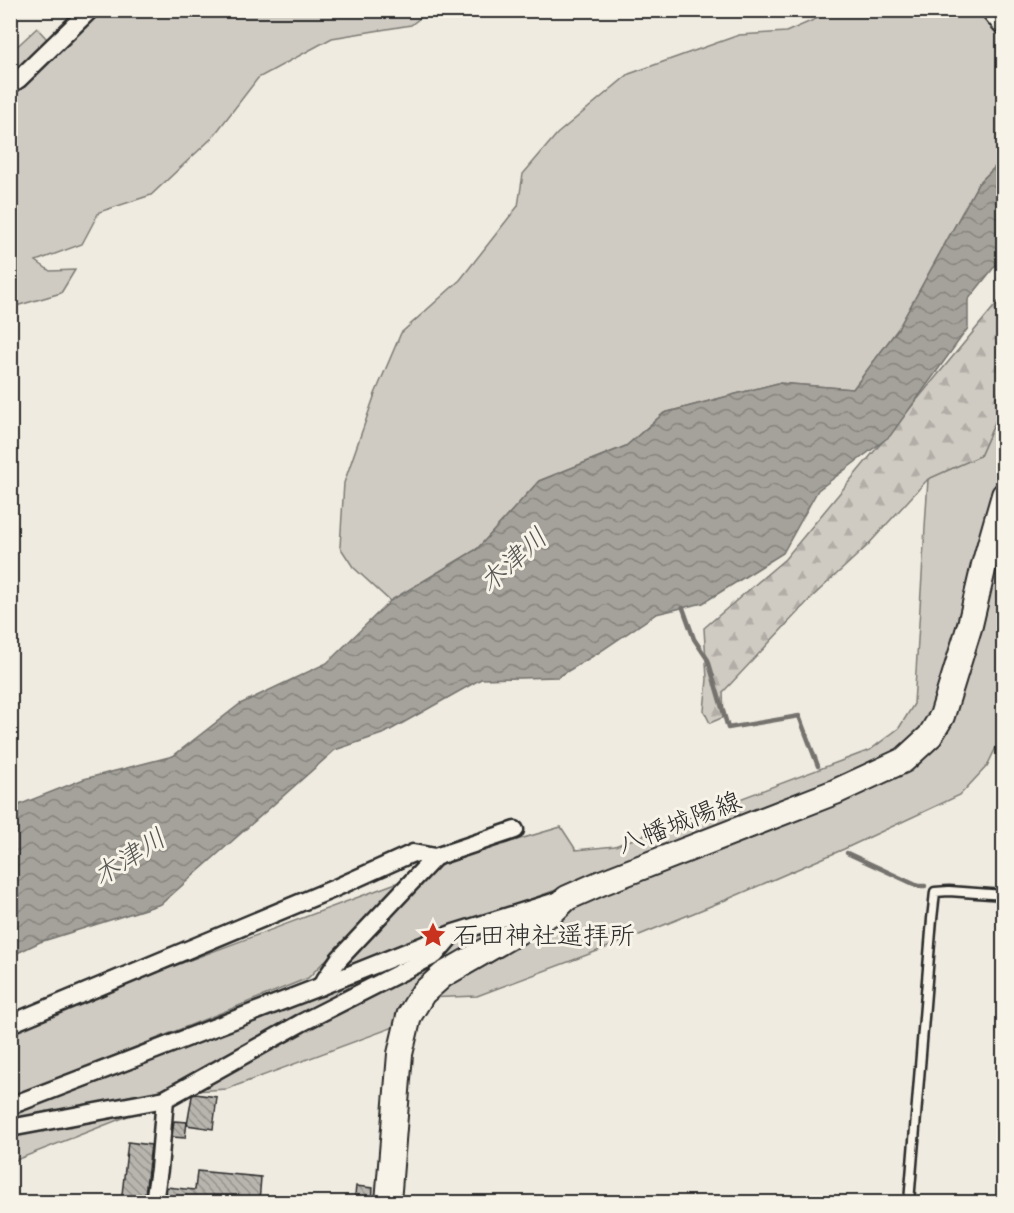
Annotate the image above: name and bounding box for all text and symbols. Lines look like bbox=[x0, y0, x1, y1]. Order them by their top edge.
water label: 木津川 bbox=[472, 520, 554, 600]
street label: 八幡城陽線 bbox=[613, 784, 746, 861]
water label: 木津川 bbox=[86, 821, 172, 893]
place label: 石田神社遥拝所 bbox=[453, 919, 635, 952]
place icon: 石田神社遥拝所 bbox=[418, 920, 448, 950]

